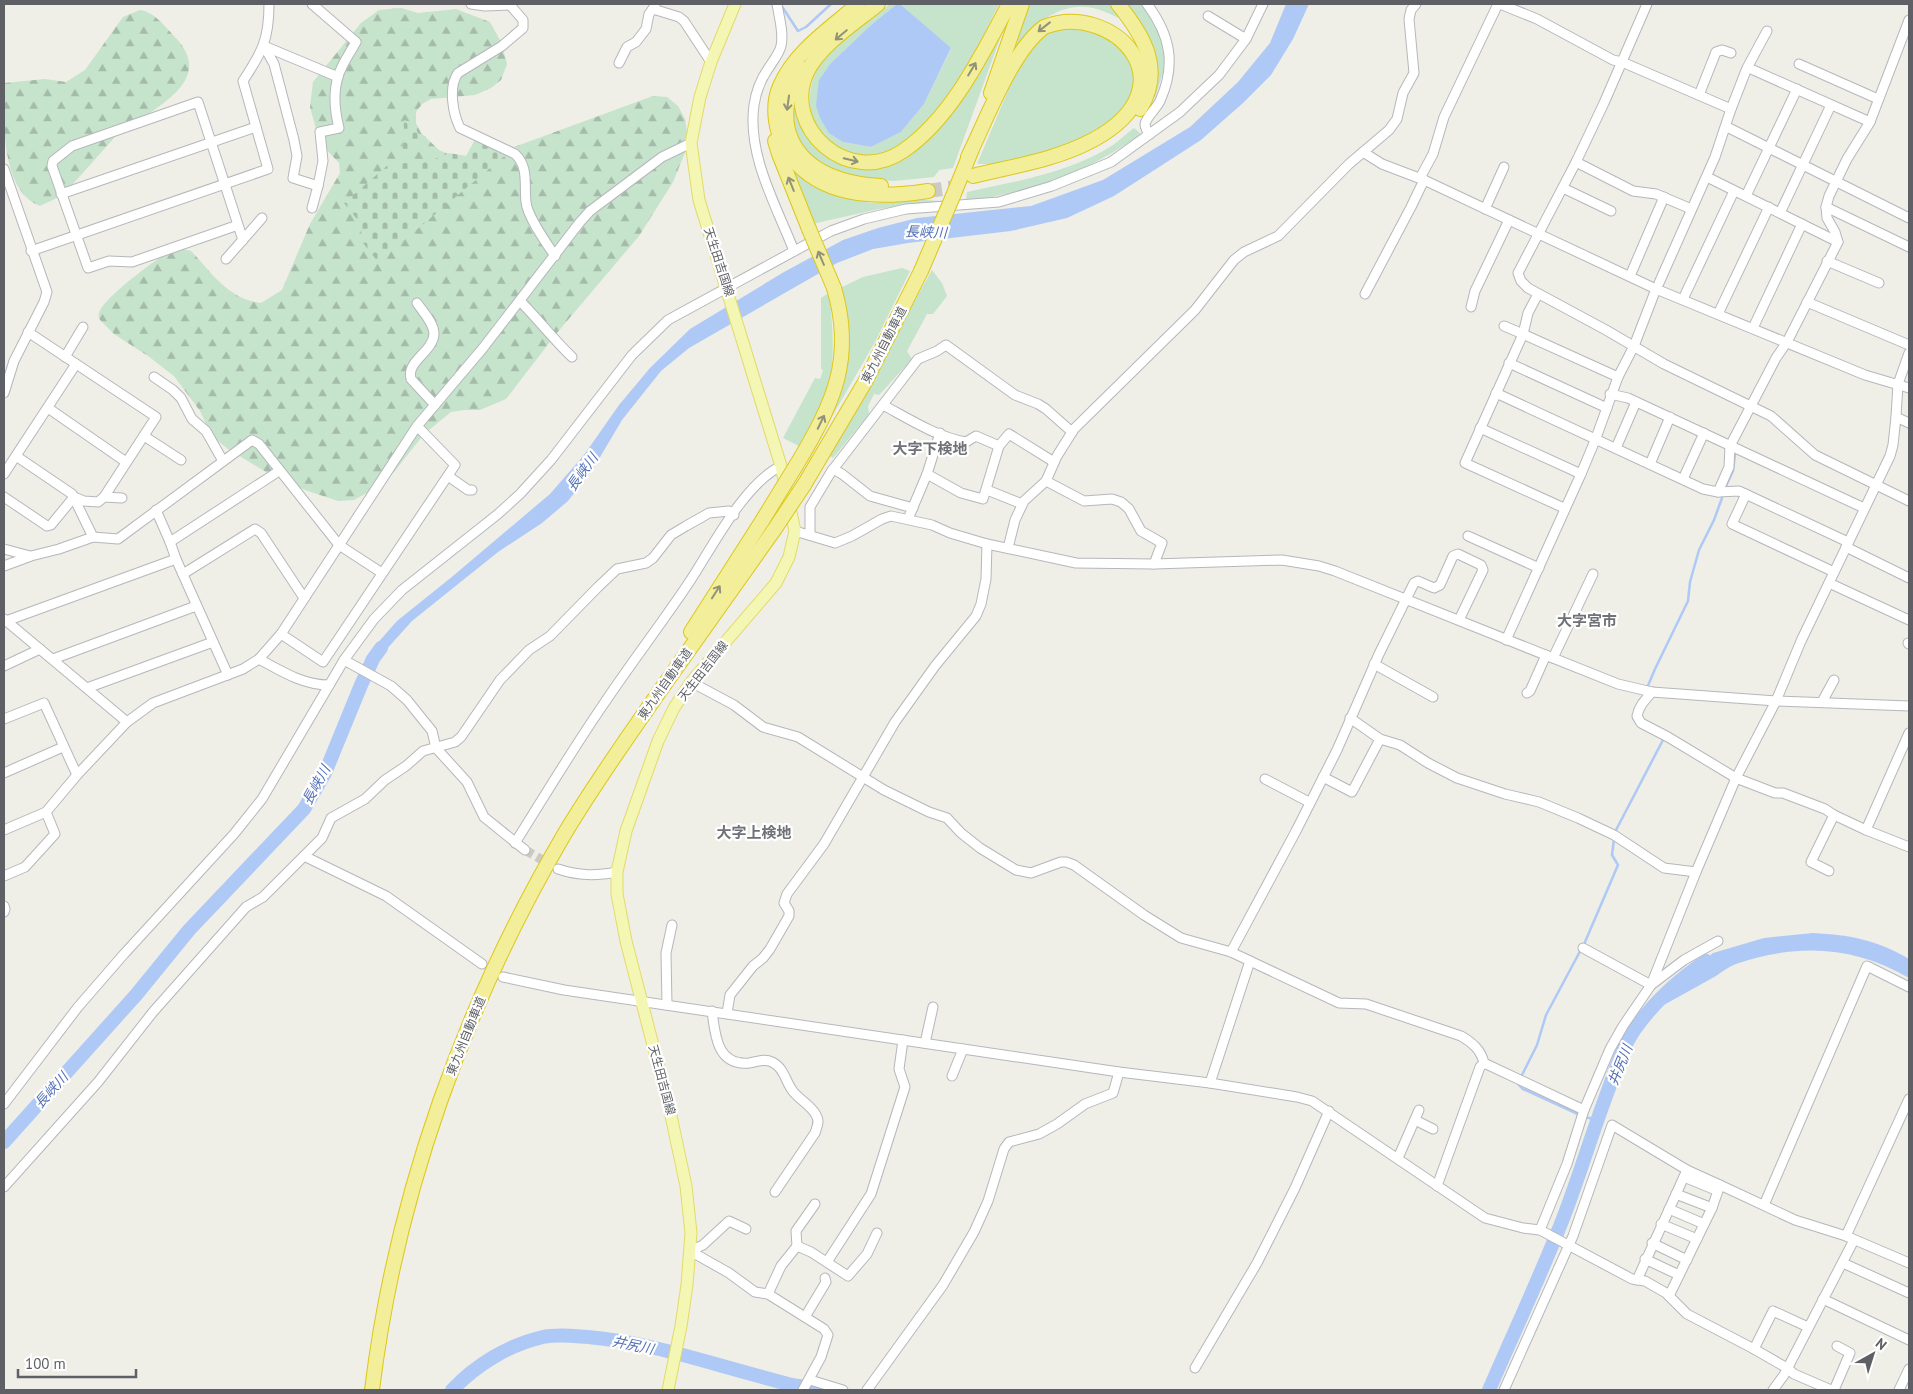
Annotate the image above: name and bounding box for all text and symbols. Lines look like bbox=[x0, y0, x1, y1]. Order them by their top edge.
one-way arrow bbox=[1038, 22, 1051, 33]
one-way arrow bbox=[834, 29, 847, 41]
one-way arrow bbox=[968, 63, 978, 77]
one-way arrow bbox=[782, 94, 792, 110]
one-way arrow bbox=[843, 156, 859, 165]
one-way arrow bbox=[785, 177, 795, 192]
water label: 長峡川 bbox=[905, 222, 949, 242]
street label: 天生田吉国線 bbox=[701, 225, 738, 298]
one-way arrow bbox=[816, 251, 826, 266]
street label: 東九州自動車道 bbox=[858, 304, 909, 386]
one-way arrow bbox=[817, 415, 827, 430]
district label: 大字下検地 bbox=[892, 439, 968, 458]
water label: 長峡川 bbox=[562, 448, 603, 494]
one-way arrow bbox=[712, 585, 722, 599]
district label: 大字宮市 bbox=[1557, 611, 1617, 630]
street label: 天生田吉国線 bbox=[675, 638, 731, 704]
street label: 東九州自動車道 bbox=[634, 645, 695, 722]
water label: 長峡川 bbox=[298, 761, 335, 808]
district label: 大字上検地 bbox=[716, 823, 792, 842]
street label: 東九州自動車道 bbox=[443, 994, 488, 1078]
water label: 井尻川 bbox=[1604, 1040, 1637, 1088]
street label: 天生田吉国線 bbox=[646, 1043, 679, 1117]
water label: 長峡川 bbox=[30, 1067, 73, 1112]
north arrow bbox=[1848, 1329, 1898, 1379]
water label: 井尻川 bbox=[611, 1332, 657, 1359]
text: N bbox=[1872, 1334, 1890, 1354]
scale bar bbox=[18, 1346, 135, 1378]
text: 100 m bbox=[25, 1354, 66, 1373]

